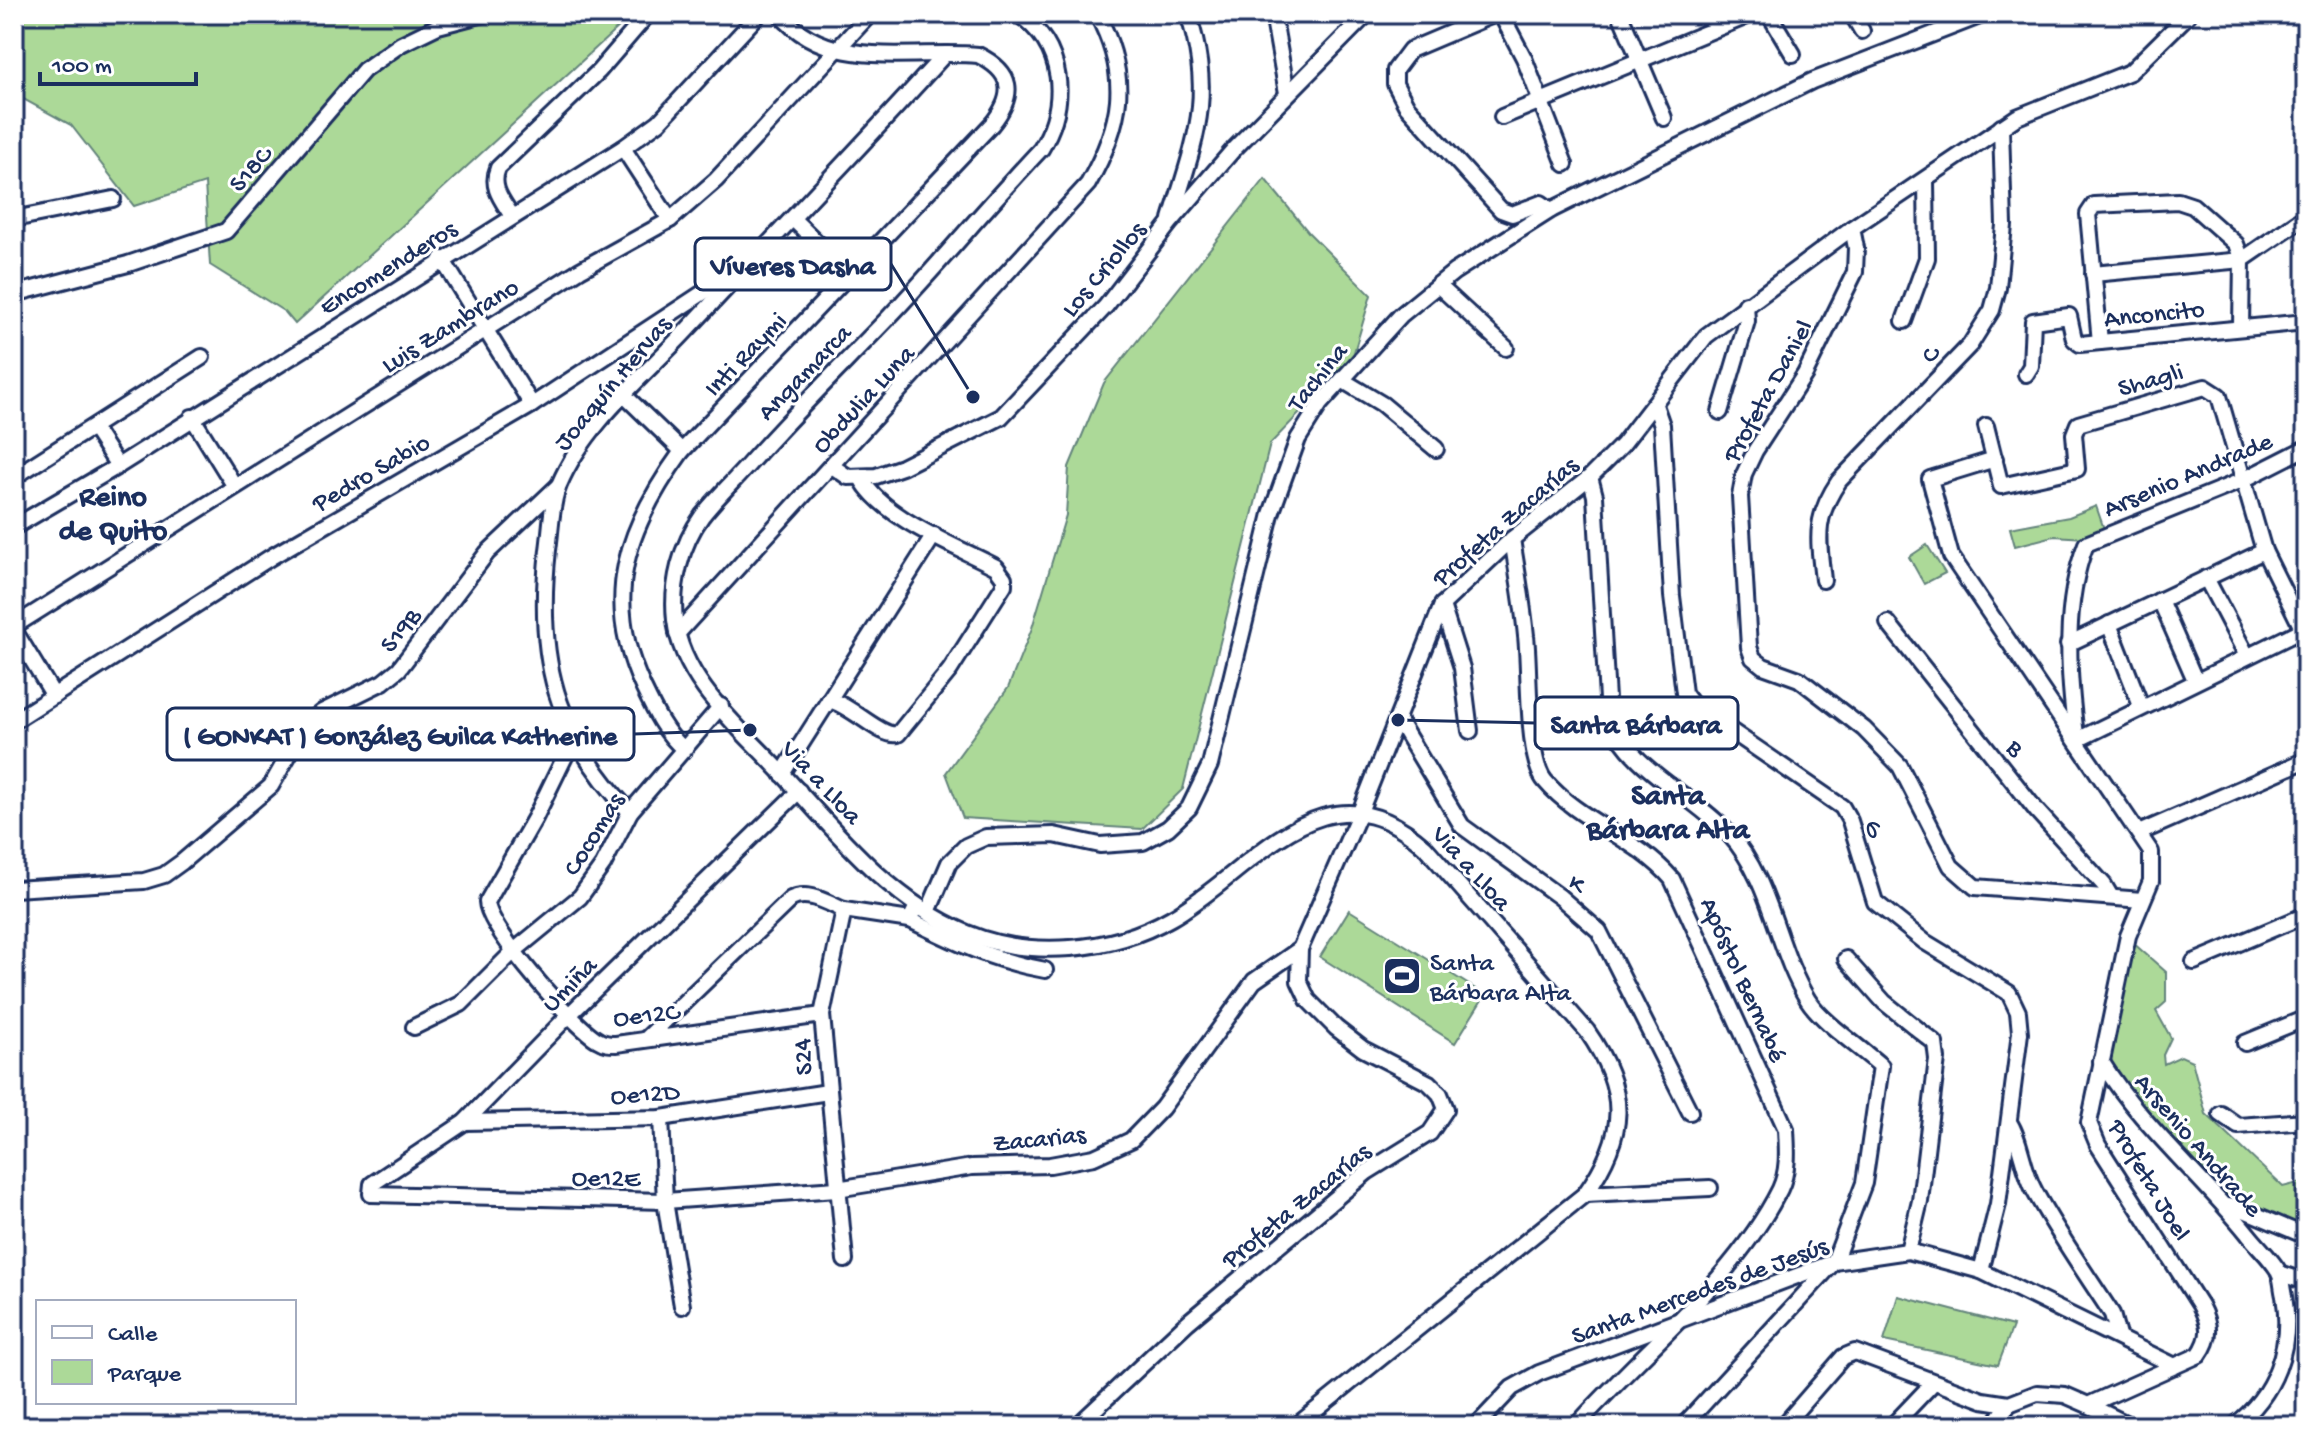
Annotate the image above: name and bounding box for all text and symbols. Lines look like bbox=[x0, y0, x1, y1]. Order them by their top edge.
scale bar bbox=[40, 36, 196, 86]
text: 100 m bbox=[51, 53, 112, 82]
street label: S18C bbox=[224, 140, 282, 200]
street label: Encomenderos bbox=[315, 215, 465, 324]
street label: Los Criollos bbox=[1056, 216, 1155, 325]
callout: Víveres Dasha bbox=[695, 238, 891, 290]
text: Víveres Dasha bbox=[709, 252, 877, 285]
street label: Luis Zambrano bbox=[377, 273, 526, 382]
street label: Anconcito bbox=[2103, 296, 2206, 337]
street label: Inti Raymi bbox=[699, 307, 795, 405]
street label: Joaquín Hervas bbox=[549, 310, 681, 459]
street label: Profeta Daniel bbox=[1718, 316, 1822, 470]
street label: Angamarca bbox=[753, 318, 861, 429]
street label: Tachina bbox=[1281, 337, 1358, 421]
street label: Obdulia Luna bbox=[807, 339, 925, 462]
street label: C bbox=[1916, 339, 1950, 372]
street label: Shagli bbox=[2115, 358, 2188, 406]
street label: Arsenio Andrade bbox=[2100, 427, 2278, 527]
street label: Pedro Sabio bbox=[307, 429, 437, 522]
street label: Profeta Zacarías bbox=[1427, 451, 1587, 596]
district label: Reino de Quito bbox=[59, 482, 168, 551]
street label: S19B bbox=[375, 603, 430, 661]
callout: Santa Bárbara bbox=[1535, 697, 1738, 749]
callout: ( GONKAT ) González Guilca Katherine bbox=[167, 708, 634, 760]
text: Santa Bárbara bbox=[1551, 711, 1723, 744]
text: ( GONKAT ) González Guilca Katherine bbox=[183, 722, 619, 755]
street label: B bbox=[1997, 734, 2030, 765]
street label: Via a Lloa bbox=[772, 735, 868, 834]
district label: Santa Bárbara Alta bbox=[1586, 781, 1751, 850]
street label: Cocomas bbox=[558, 787, 634, 883]
street label: G bbox=[1854, 817, 1889, 843]
street label: Via a Lloa bbox=[1423, 820, 1517, 920]
street label: K bbox=[1560, 869, 1593, 904]
street label: Apóstol Bernabé bbox=[1691, 894, 1791, 1069]
place label: Santa Bárbara Alta bbox=[1429, 950, 1573, 1011]
street label: Umiña bbox=[537, 951, 607, 1020]
sports icon: Santa Bárbara Alta bbox=[1381, 955, 1423, 997]
street label: Oe12C bbox=[612, 998, 683, 1036]
street label: S24 bbox=[789, 1037, 822, 1076]
street label: Arsenio Andrade bbox=[2126, 1069, 2268, 1226]
street label: Oe12D bbox=[610, 1079, 681, 1114]
street label: Profeta Joel bbox=[2098, 1114, 2195, 1248]
street label: Zacarias bbox=[991, 1121, 1089, 1162]
street label: Profeta Zacarías bbox=[1216, 1137, 1380, 1278]
street label: Oe12E bbox=[571, 1164, 641, 1197]
street label: Santa Mercedes de Jesús bbox=[1568, 1232, 1834, 1354]
legend bbox=[36, 1300, 296, 1404]
text: Calle bbox=[108, 1321, 158, 1350]
text: Parque bbox=[107, 1361, 182, 1390]

